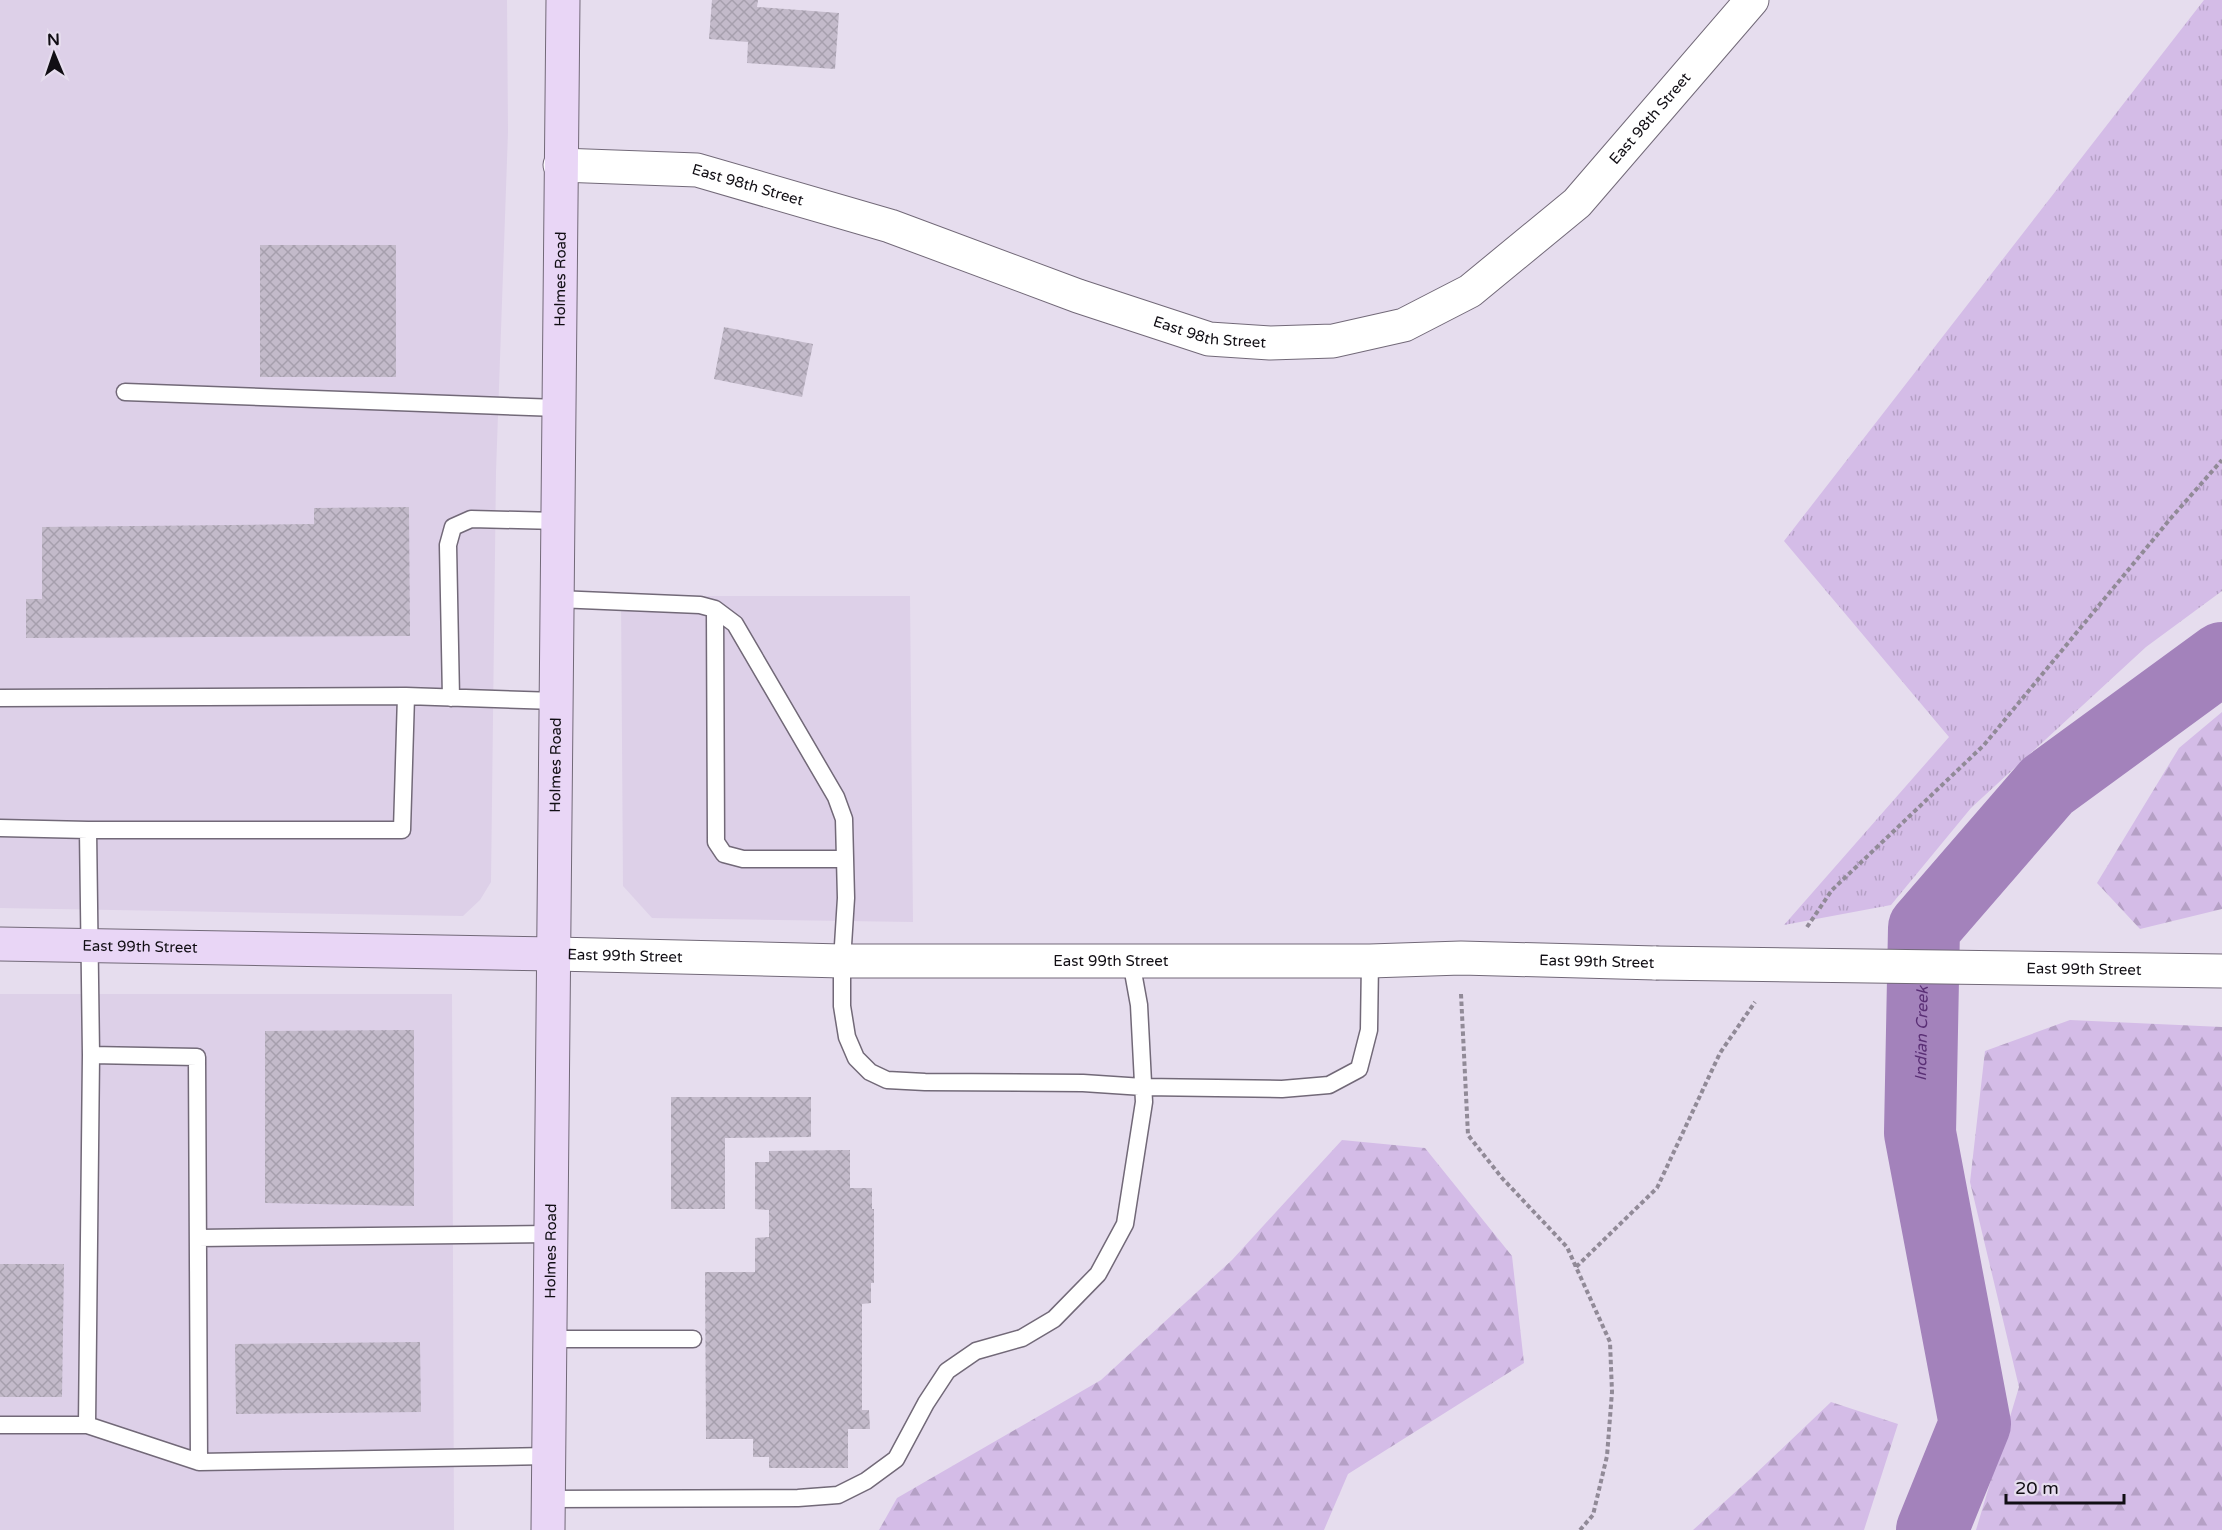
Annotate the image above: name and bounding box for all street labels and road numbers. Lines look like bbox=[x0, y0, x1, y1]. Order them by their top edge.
street label: East 98th Street bbox=[1606, 69, 1695, 168]
street label: East 98th Street bbox=[690, 160, 806, 210]
street label: Holmes Road bbox=[551, 231, 570, 327]
street label: East 98th Street bbox=[1151, 312, 1267, 352]
street label: Holmes Road bbox=[546, 717, 565, 813]
street label: East 99th Street bbox=[82, 936, 198, 957]
street label: East 99th Street bbox=[567, 945, 683, 966]
street label: East 99th Street bbox=[1539, 951, 1655, 972]
street label: East 99th Street bbox=[1053, 952, 1169, 970]
street label: East 99th Street bbox=[2026, 959, 2142, 979]
street label: Holmes Road bbox=[541, 1203, 560, 1299]

